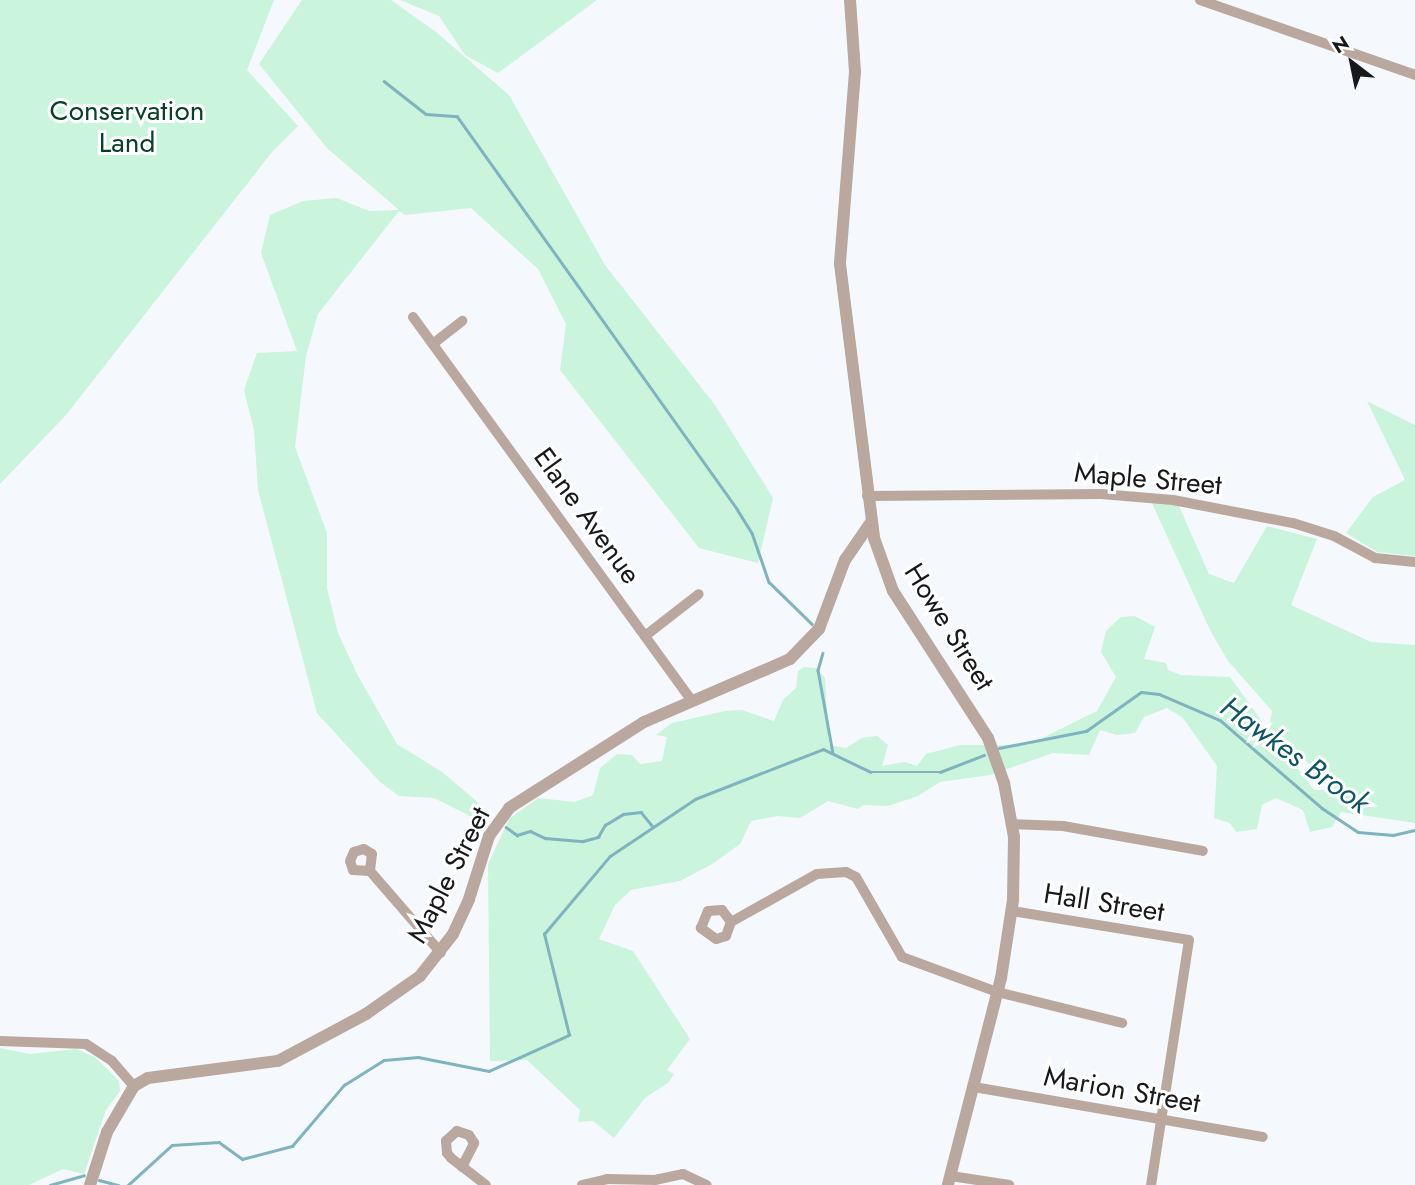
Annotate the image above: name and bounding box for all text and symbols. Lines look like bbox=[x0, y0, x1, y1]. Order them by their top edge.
north arrow bbox=[1317, 28, 1387, 98]
text: N bbox=[1327, 29, 1354, 60]
park label: Conservation Land bbox=[49, 94, 205, 160]
street label: Elane Avenue bbox=[526, 441, 648, 591]
street label: Maple Street bbox=[1073, 456, 1223, 502]
street label: Howe Street bbox=[897, 557, 1001, 697]
water label: Hawkes Brook bbox=[1213, 689, 1377, 821]
street label: Maple Street bbox=[400, 801, 498, 949]
street label: Hall Street bbox=[1041, 877, 1167, 929]
street label: Marion Street bbox=[1041, 1060, 1203, 1120]

